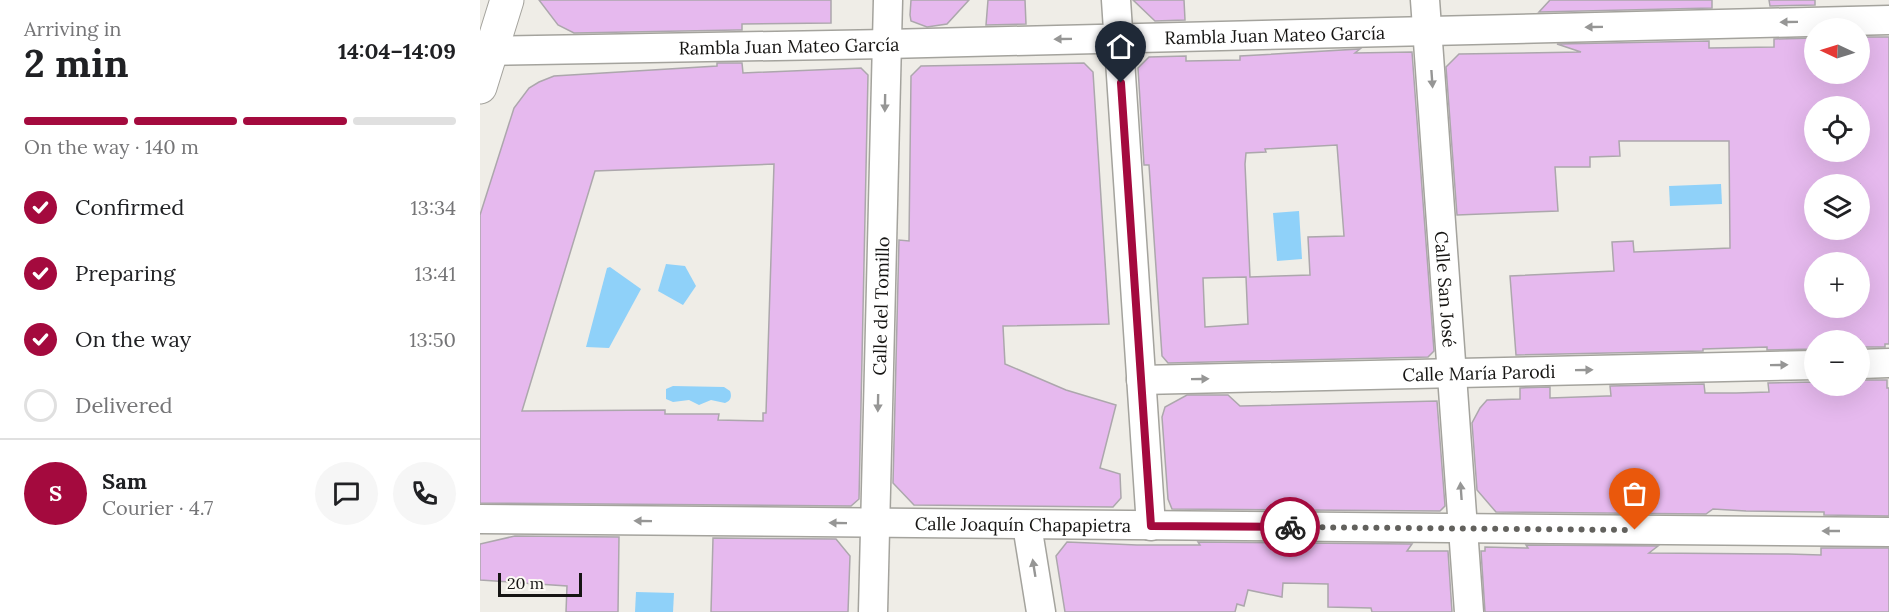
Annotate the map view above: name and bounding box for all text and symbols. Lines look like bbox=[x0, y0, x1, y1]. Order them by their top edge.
text: Arriving in bbox=[24, 16, 121, 41]
one-way arrow bbox=[1779, 17, 1798, 27]
north arrow bbox=[1804, 18, 1870, 84]
map controls bbox=[1804, 18, 1870, 396]
pin bbox=[1095, 21, 1146, 83]
street label: Rambla Juan Mateo García bbox=[1164, 21, 1385, 49]
one-way arrow bbox=[1584, 22, 1603, 31]
icon: home bbox=[1104, 30, 1137, 63]
street label: Rambla Juan Mateo García bbox=[678, 32, 900, 59]
one-way arrow bbox=[1053, 35, 1072, 44]
text: 14:04–14:09 bbox=[338, 37, 456, 65]
text: 2 min bbox=[24, 38, 129, 88]
one-way arrow bbox=[1427, 70, 1436, 89]
one-way arrow bbox=[881, 93, 890, 112]
button: locate bbox=[1804, 96, 1870, 162]
text: On the way · 140 m bbox=[24, 134, 199, 159]
button: layers bbox=[1804, 174, 1870, 240]
icon: check bbox=[24, 191, 57, 224]
text: Confirmed bbox=[75, 193, 184, 221]
text: 13:34 bbox=[411, 195, 456, 220]
street label: Calle San José bbox=[1430, 230, 1461, 348]
street label: Calle del Tomillo bbox=[867, 236, 894, 376]
button: + bbox=[1804, 252, 1870, 318]
icon: check bbox=[24, 257, 57, 290]
text: Preparing bbox=[75, 259, 175, 287]
text: 13:41 bbox=[414, 261, 456, 286]
icon: check bbox=[24, 323, 57, 356]
text: On the way bbox=[75, 325, 191, 353]
text: 13:50 bbox=[409, 327, 456, 352]
button: − bbox=[1804, 330, 1870, 396]
street label: Calle María Parodi bbox=[1402, 359, 1556, 386]
one-way arrow bbox=[1769, 361, 1788, 370]
one-way arrow bbox=[1574, 365, 1593, 375]
one-way arrow bbox=[1190, 374, 1209, 384]
text: Delivered bbox=[75, 391, 173, 419]
one-way arrow bbox=[873, 393, 883, 412]
button: chat bbox=[315, 462, 378, 525]
button: phone bbox=[393, 462, 456, 525]
text: Sam bbox=[102, 467, 147, 495]
pin bbox=[1609, 468, 1660, 530]
icon: bag bbox=[1618, 477, 1651, 510]
text: S bbox=[49, 479, 62, 507]
one-way arrow bbox=[1456, 481, 1465, 500]
text: Courier · 4.7 bbox=[102, 495, 213, 520]
courier bbox=[1260, 497, 1320, 557]
icon: bike bbox=[1274, 511, 1307, 544]
street label: Calle Joaquín Chapapietra bbox=[915, 512, 1131, 537]
one-way arrow bbox=[633, 516, 652, 525]
one-way arrow bbox=[828, 518, 847, 527]
one-way arrow bbox=[1821, 526, 1840, 536]
one-way arrow bbox=[1029, 559, 1038, 578]
scale bar bbox=[498, 570, 582, 598]
text: 20 m bbox=[507, 573, 544, 593]

